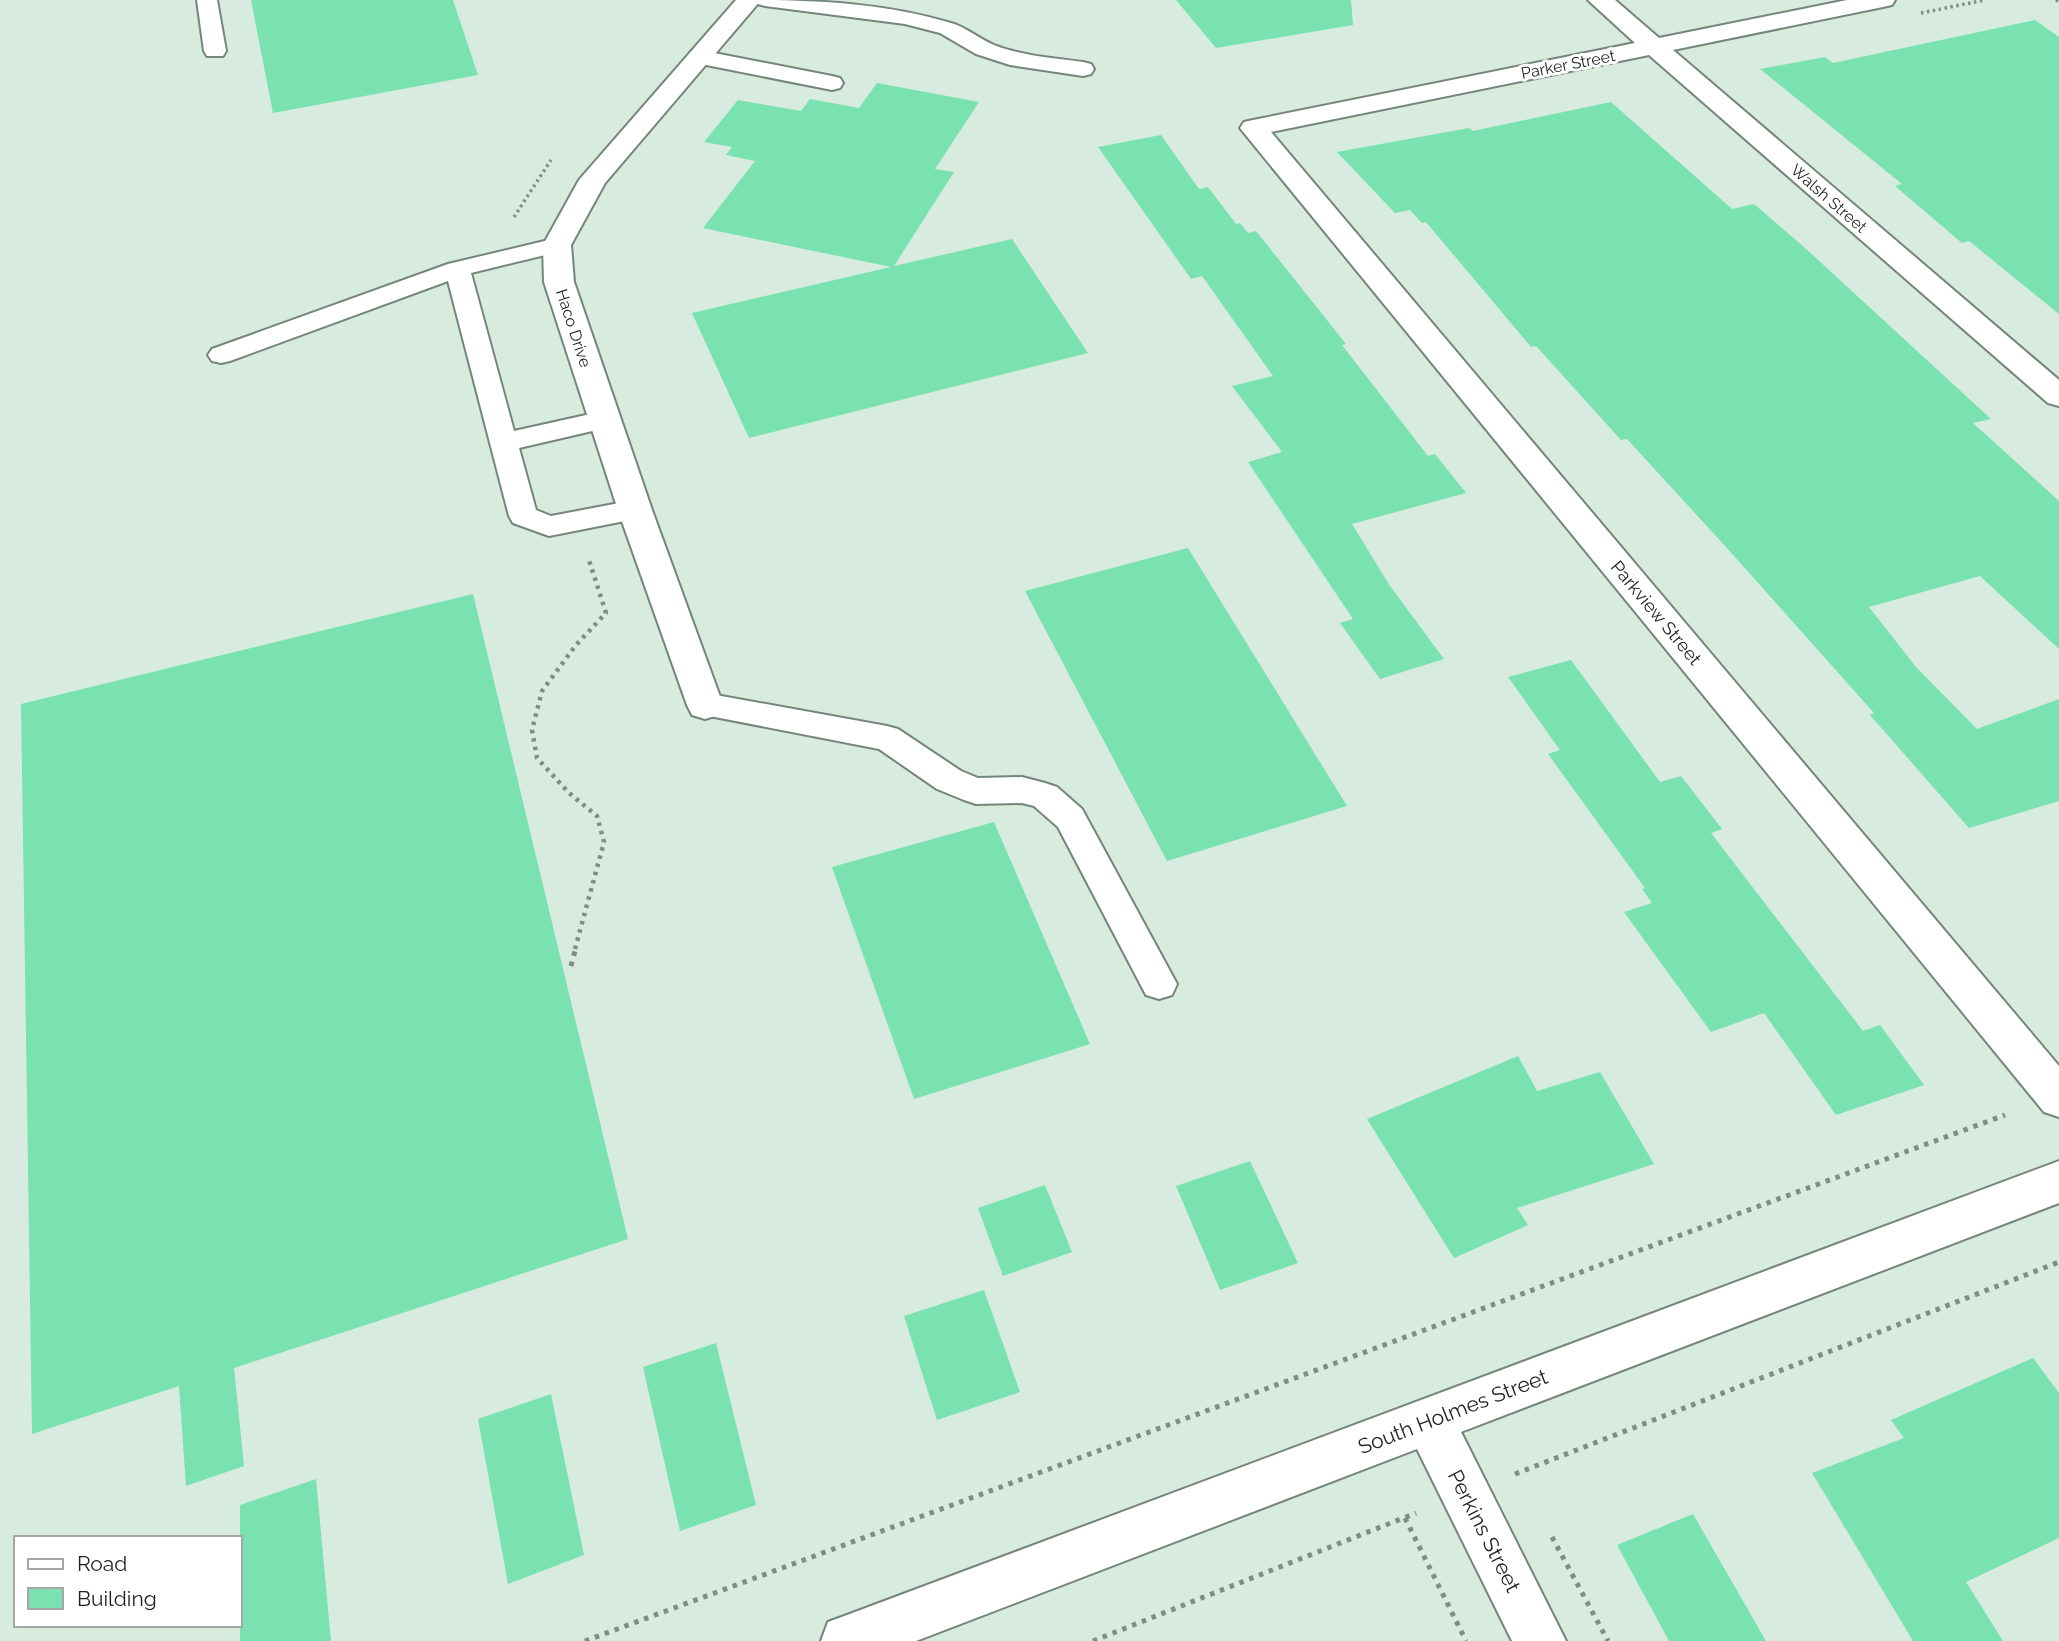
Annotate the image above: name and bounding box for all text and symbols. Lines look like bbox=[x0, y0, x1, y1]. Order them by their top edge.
street label: Parker Street bbox=[1519, 46, 1617, 83]
street label: Walsh Street bbox=[1787, 160, 1871, 237]
street label: Haco Drive bbox=[552, 287, 595, 370]
street label: Parkview Street bbox=[1607, 556, 1706, 669]
street label: South Holmes Street bbox=[1354, 1364, 1551, 1459]
street label: Perkins Street bbox=[1443, 1465, 1526, 1596]
legend bbox=[14, 1536, 242, 1627]
text: Road bbox=[77, 1551, 127, 1576]
text: Building bbox=[77, 1586, 157, 1611]

